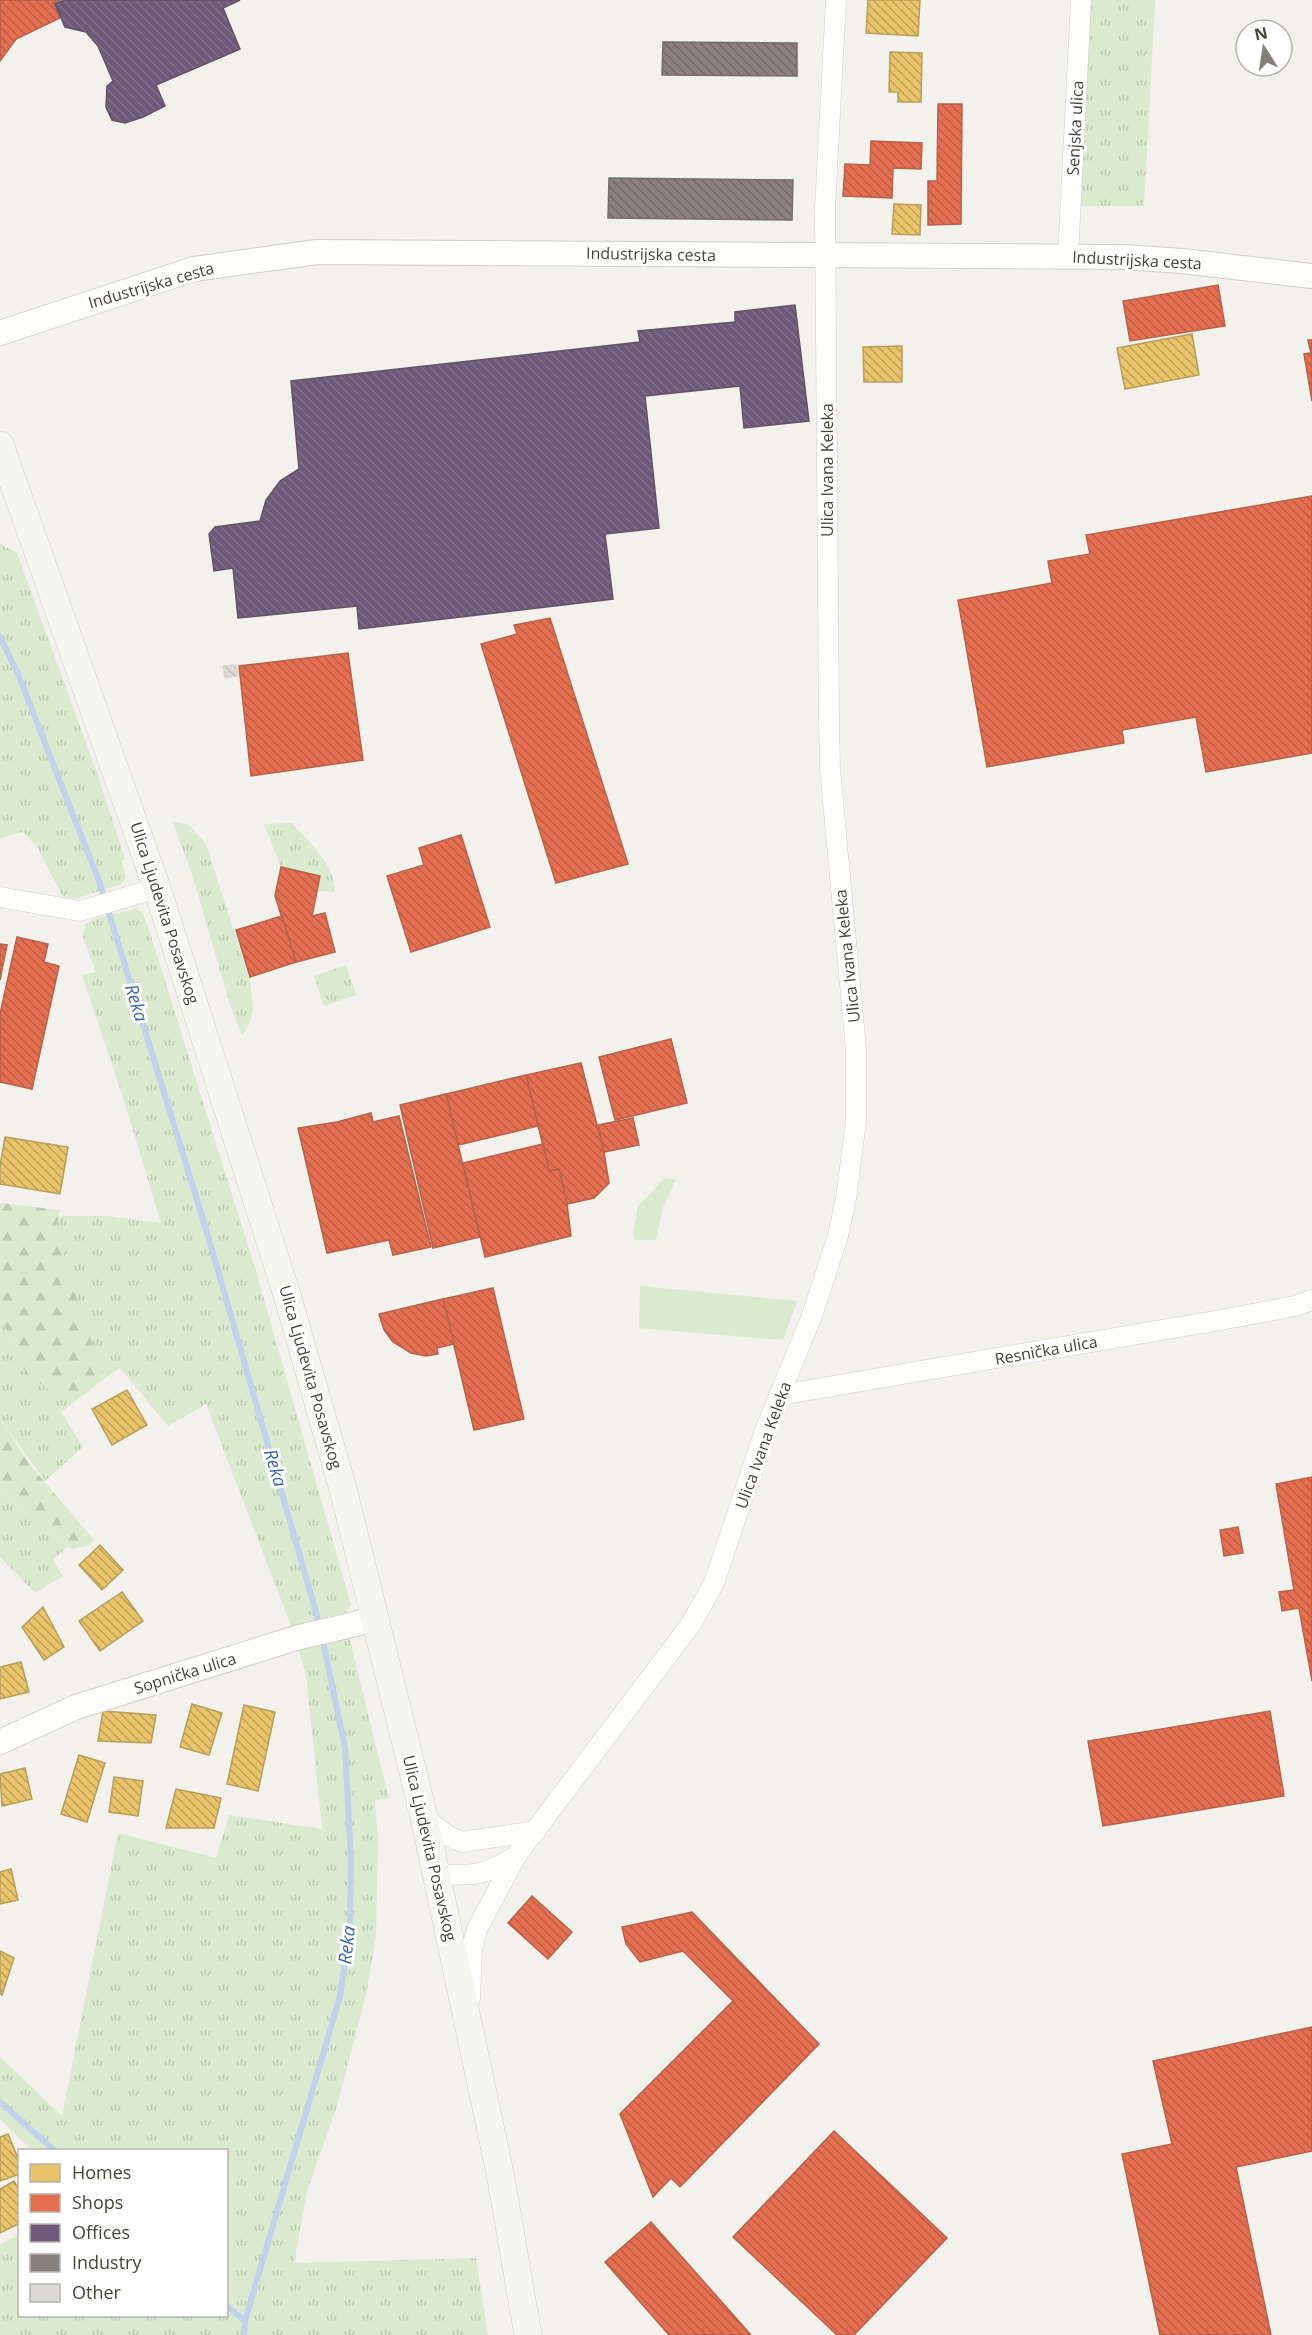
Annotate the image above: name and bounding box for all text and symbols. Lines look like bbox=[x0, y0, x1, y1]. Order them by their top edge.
north arrow bbox=[1234, 18, 1294, 78]
text: N bbox=[1252, 21, 1270, 45]
street label: Senjska ulica bbox=[1062, 80, 1088, 176]
street label: Industrijska cesta bbox=[586, 242, 716, 266]
street label: Industrijska cesta bbox=[1072, 246, 1202, 274]
street label: Industrijska cesta bbox=[86, 257, 216, 313]
street label: Ulica Ivana Keleka bbox=[816, 403, 838, 537]
street label: Ulica Ljudevita Posavskog bbox=[125, 819, 205, 1007]
street label: Ulica Ivana Keleka bbox=[829, 888, 865, 1024]
water label: Reka bbox=[120, 981, 154, 1024]
street label: Ulica Ljudevita Posavskog bbox=[274, 1282, 348, 1472]
street label: Resnička ulica bbox=[993, 1330, 1099, 1370]
street label: Ulica Ivana Keleka bbox=[730, 1378, 796, 1512]
water label: Reka bbox=[259, 1446, 293, 1489]
street label: Sopnička ulica bbox=[131, 1647, 239, 1699]
street label: Ulica Ljudevita Posavskog bbox=[398, 1753, 462, 1943]
water label: Reka bbox=[332, 1924, 360, 1965]
legend bbox=[18, 2149, 228, 2317]
text: Homes bbox=[72, 2160, 131, 2184]
text: Shops bbox=[72, 2190, 123, 2214]
text: Offices bbox=[72, 2220, 130, 2244]
text: Industry bbox=[72, 2250, 142, 2274]
text: Other bbox=[72, 2280, 122, 2304]

